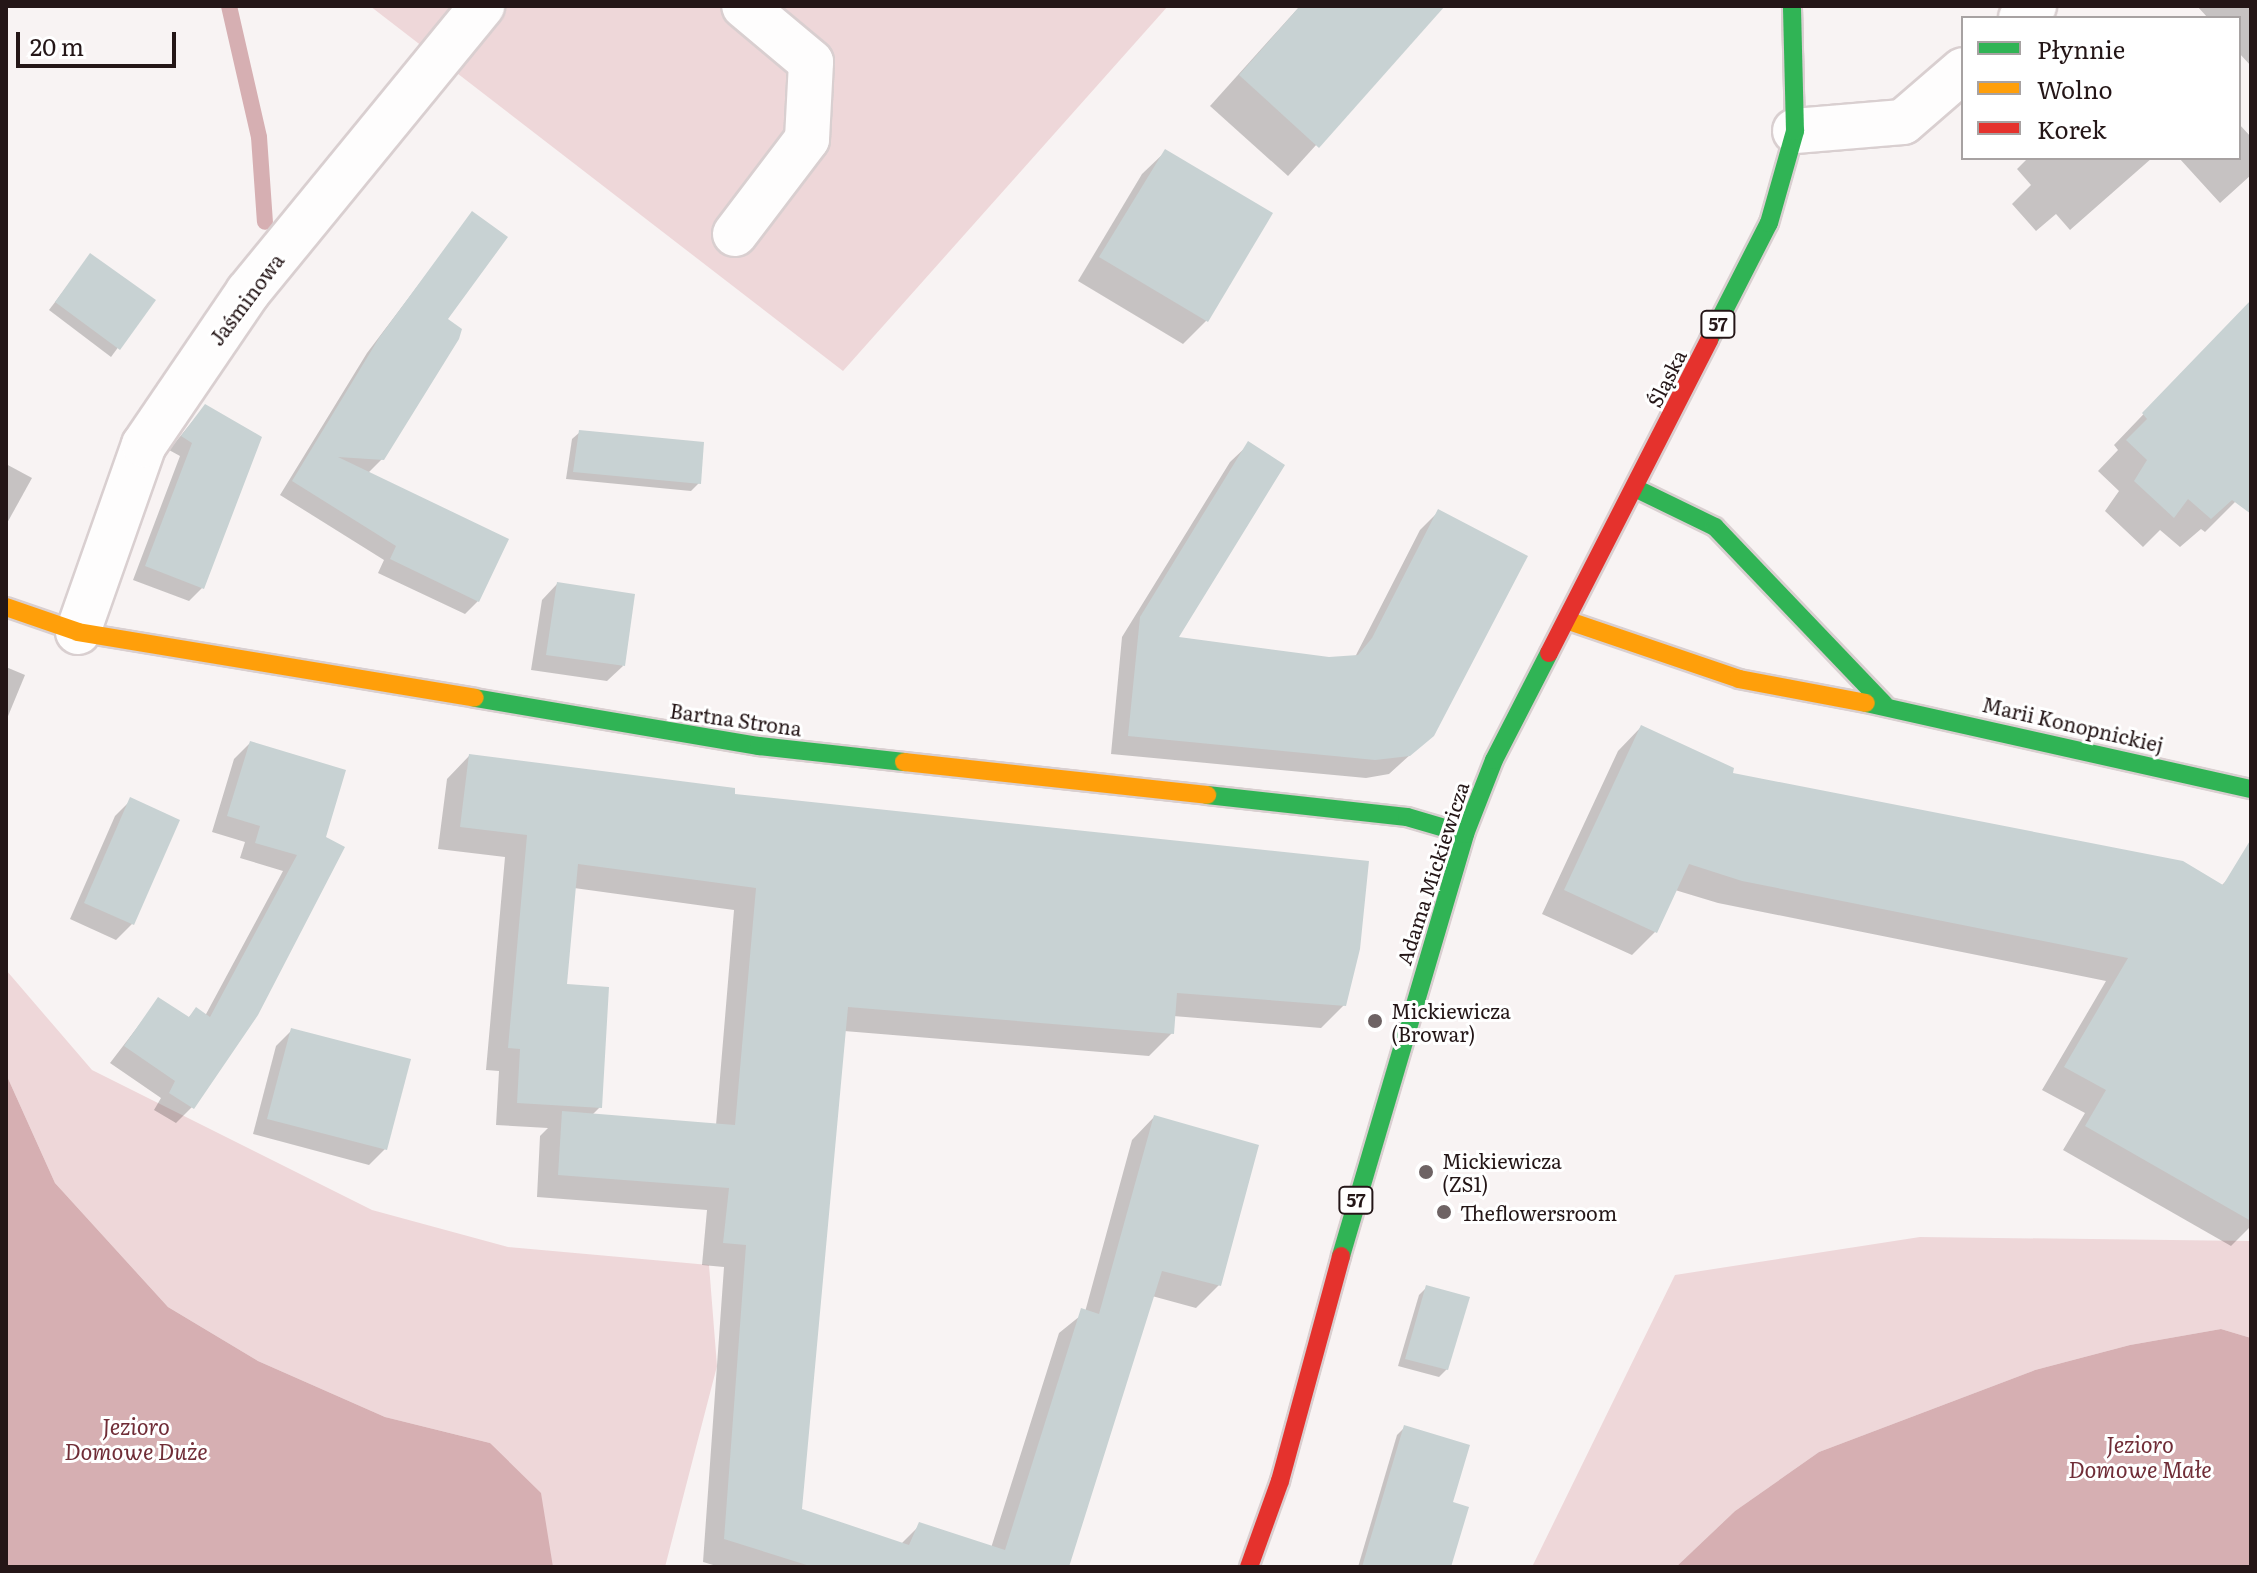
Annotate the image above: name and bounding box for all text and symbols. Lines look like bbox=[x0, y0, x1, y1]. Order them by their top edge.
scale bar bbox=[20, 16, 180, 66]
legend bbox=[1961, 16, 2241, 160]
text: 20 m bbox=[30, 28, 84, 63]
text: Płynnie bbox=[2037, 31, 2125, 66]
text: Wolno bbox=[2037, 71, 2112, 106]
text: Korek bbox=[2037, 111, 2106, 146]
street label: Jaśminowa bbox=[204, 248, 288, 350]
road number: 57 bbox=[1700, 310, 1736, 338]
street label: Śląska bbox=[1641, 345, 1691, 411]
street label: Marii Konopnickiej bbox=[1980, 691, 2166, 757]
street label: Bartna Strona bbox=[668, 698, 804, 740]
street label: Adama Mickiewicza bbox=[1391, 778, 1473, 968]
place label: Mickiewicza (Browar) bbox=[1391, 998, 1511, 1045]
marker: Mickiewicza (Browar) bbox=[1366, 1012, 1384, 1030]
place label: Mickiewicza (ZS1) bbox=[1442, 1148, 1562, 1195]
marker: Mickiewicza (ZS1) bbox=[1417, 1163, 1435, 1181]
road number: 57 bbox=[1338, 1186, 1374, 1214]
place label: Theflowersroom bbox=[1460, 1200, 1617, 1224]
marker: Theflowersroom bbox=[1435, 1203, 1453, 1221]
water label: Jezioro Domowe Duże bbox=[64, 1412, 208, 1464]
water label: Jezioro Domowe Małe bbox=[2068, 1430, 2212, 1482]

